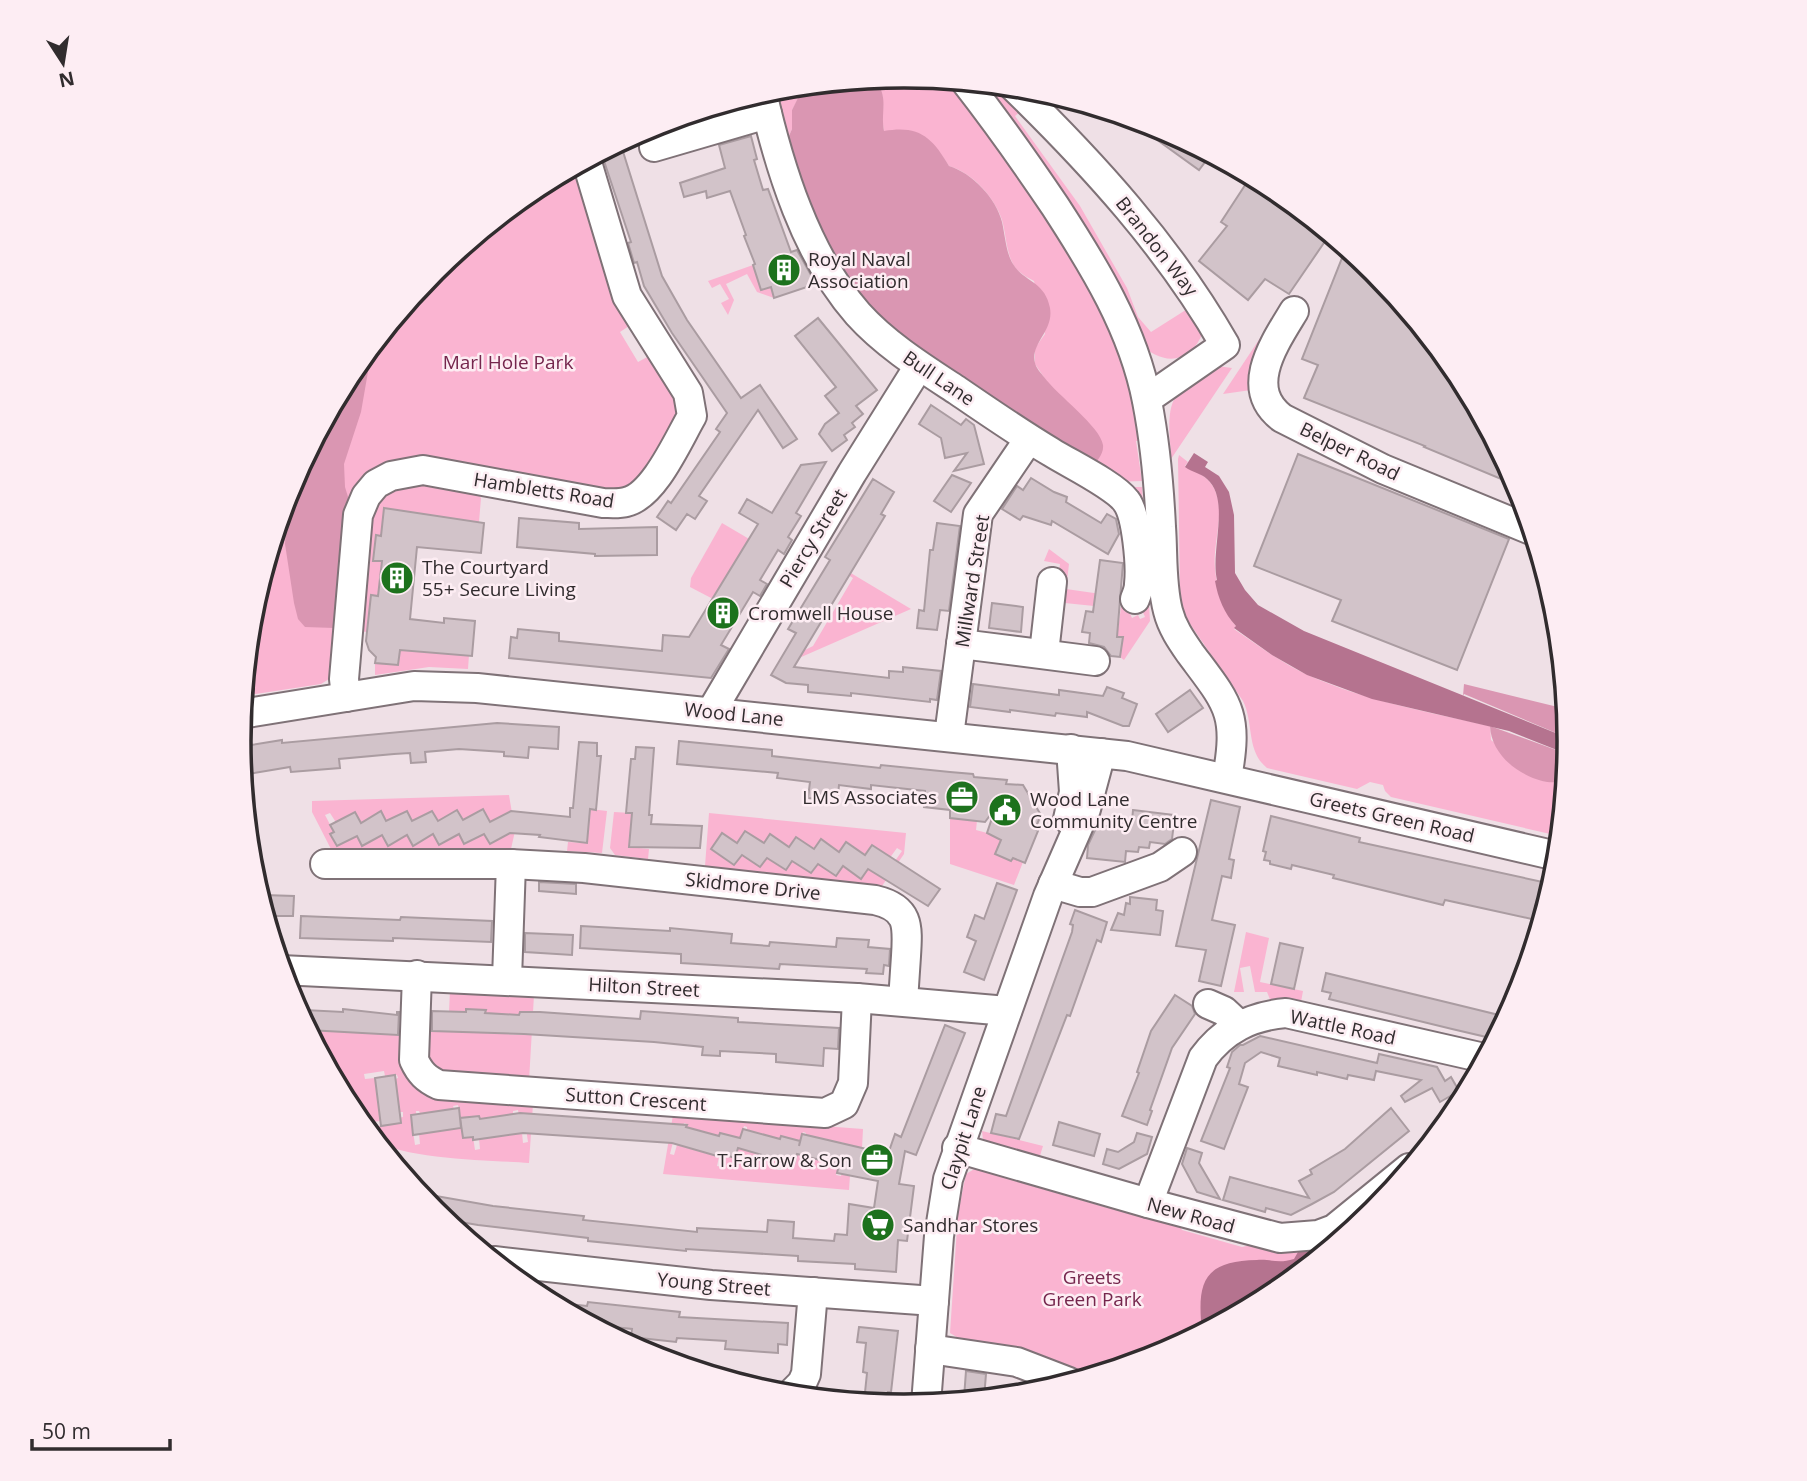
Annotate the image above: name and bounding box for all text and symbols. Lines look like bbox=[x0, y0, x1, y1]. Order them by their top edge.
north arrow bbox=[28, 28, 98, 98]
text: N bbox=[56, 65, 77, 94]
street label: Brandon Way bbox=[1110, 191, 1204, 301]
place label: Royal Naval Association bbox=[808, 246, 911, 294]
building icon: Royal Naval Association bbox=[765, 251, 803, 289]
street label: Bull Lane bbox=[898, 345, 980, 411]
park label: Marl Hole Park bbox=[443, 349, 573, 375]
street label: Belper Road bbox=[1296, 416, 1404, 486]
street label: Hambletts Road bbox=[472, 466, 616, 514]
street label: Piercy Street bbox=[773, 483, 853, 592]
street label: Millward Street bbox=[949, 512, 995, 649]
place label: The Courtyard 55+ Secure Living bbox=[422, 554, 576, 602]
building icon: The Courtyard 55+ Secure Living bbox=[378, 559, 416, 597]
building icon: Cromwell House bbox=[704, 594, 742, 632]
place label: Cromwell House bbox=[748, 600, 894, 626]
street label: Wood Lane bbox=[683, 696, 785, 732]
office icon: LMS Associates bbox=[943, 778, 981, 816]
place label: LMS Associates bbox=[802, 784, 937, 810]
street label: Greets Green Road bbox=[1307, 785, 1477, 849]
place label: Wood Lane Community Centre bbox=[1030, 786, 1197, 834]
public building icon: Wood Lane Community Centre bbox=[986, 791, 1024, 829]
street label: Skidmore Drive bbox=[684, 866, 822, 906]
street label: Hilton Street bbox=[588, 971, 701, 1003]
street label: Wattle Road bbox=[1288, 1003, 1398, 1051]
street label: Sutton Crescent bbox=[565, 1081, 708, 1117]
street label: Claypit Lane bbox=[934, 1083, 992, 1193]
office icon: T.Farrow & Son bbox=[858, 1141, 896, 1179]
place label: T.Farrow & Son bbox=[717, 1147, 852, 1173]
street label: New Road bbox=[1144, 1191, 1238, 1239]
supermarket icon: Sandhar Stores bbox=[859, 1206, 897, 1244]
place label: Sandhar Stores bbox=[903, 1212, 1038, 1238]
park label: Greets Green Park bbox=[1042, 1264, 1142, 1312]
street label: Young Street bbox=[656, 1266, 772, 1302]
scale bar bbox=[32, 1408, 170, 1452]
text: 50 m bbox=[42, 1417, 91, 1445]

